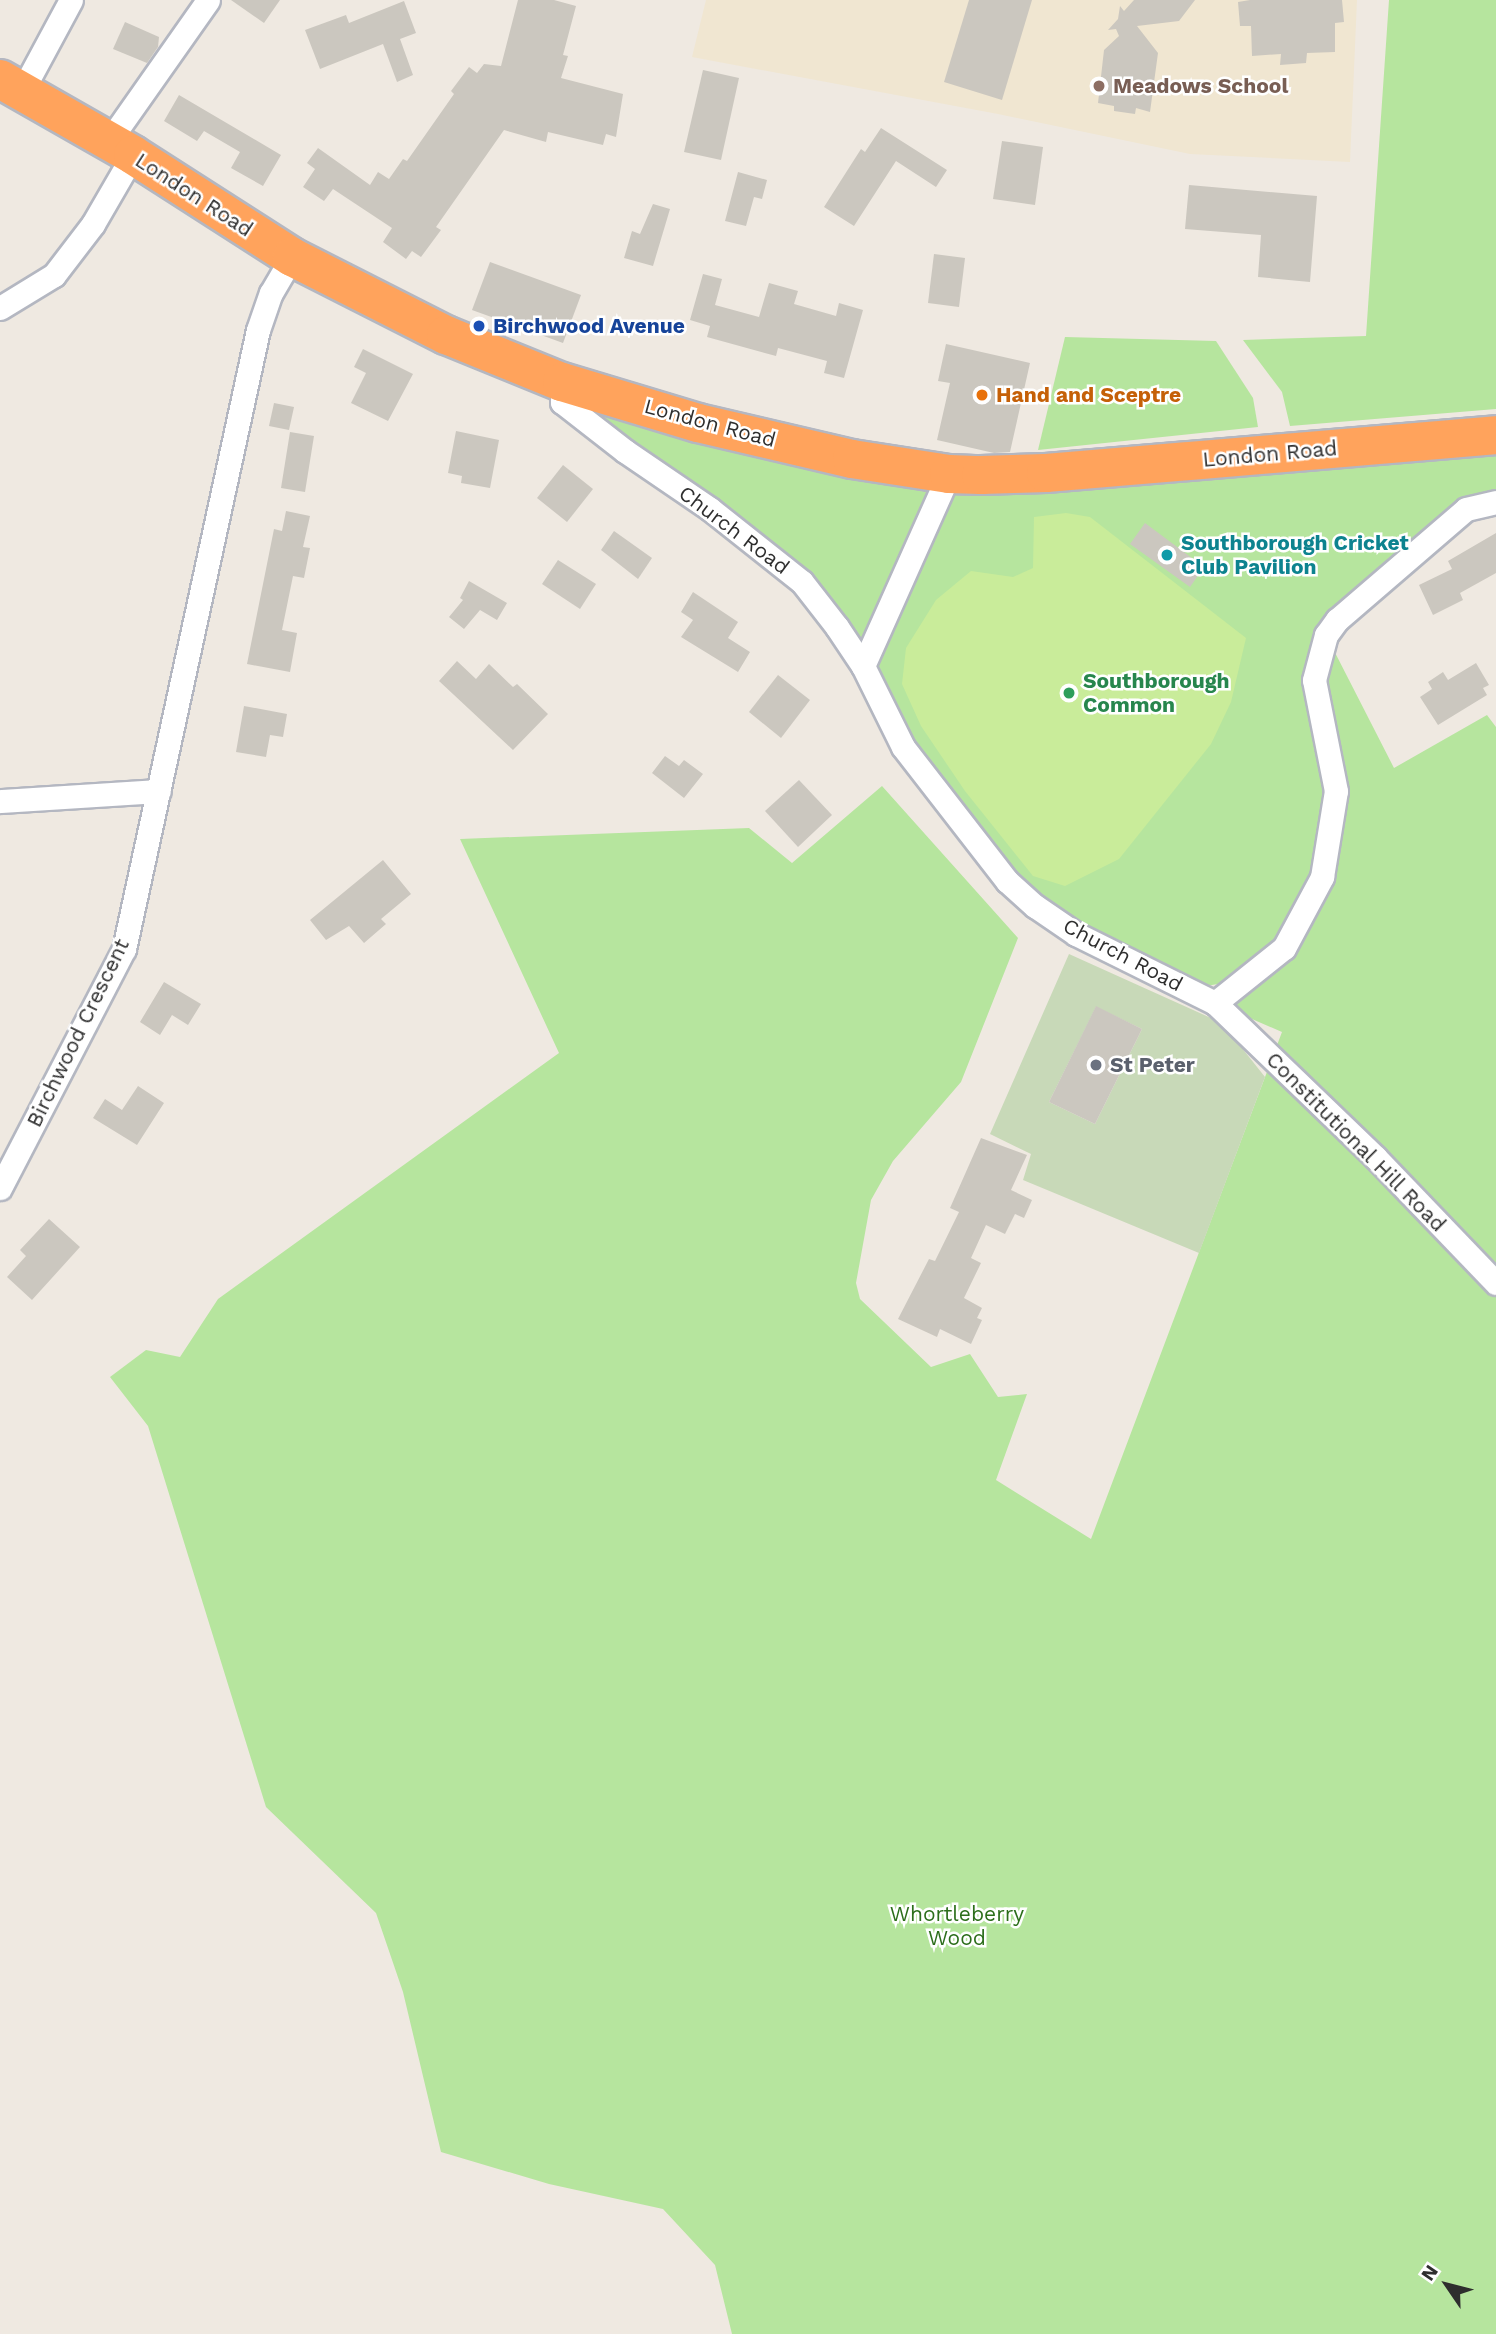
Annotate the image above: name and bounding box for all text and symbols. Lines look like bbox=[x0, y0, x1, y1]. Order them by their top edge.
place label: Meadows School bbox=[1113, 73, 1288, 99]
marker: Meadows School bbox=[1091, 78, 1107, 94]
street label: London Road bbox=[131, 148, 257, 242]
place label: Birchwood Avenue bbox=[493, 313, 685, 339]
marker: Birchwood Avenue bbox=[471, 318, 487, 334]
place label: Hand and Sceptre bbox=[996, 382, 1181, 408]
marker: Hand and Sceptre bbox=[974, 387, 990, 403]
street label: London Road bbox=[642, 393, 778, 453]
street label: London Road bbox=[1202, 436, 1338, 472]
street label: Church Road bbox=[674, 480, 794, 580]
place label: Southborough Cricket Club Pavilion bbox=[1181, 530, 1409, 580]
marker: Southborough Cricket Club Pavilion bbox=[1159, 547, 1175, 563]
place label: Southborough Common bbox=[1083, 668, 1230, 718]
marker: Southborough Common bbox=[1061, 685, 1077, 701]
street label: Church Road bbox=[1059, 913, 1187, 997]
street label: Birchwood Crescent bbox=[21, 935, 135, 1131]
street label: Constitutional Hill Road bbox=[1260, 1046, 1452, 1238]
place label: St Peter bbox=[1110, 1052, 1195, 1078]
marker: St Peter bbox=[1088, 1057, 1104, 1073]
park label: Whortleberry Wood bbox=[890, 1901, 1024, 1951]
north arrow bbox=[1412, 2250, 1482, 2320]
text: N bbox=[1416, 2260, 1443, 2285]

